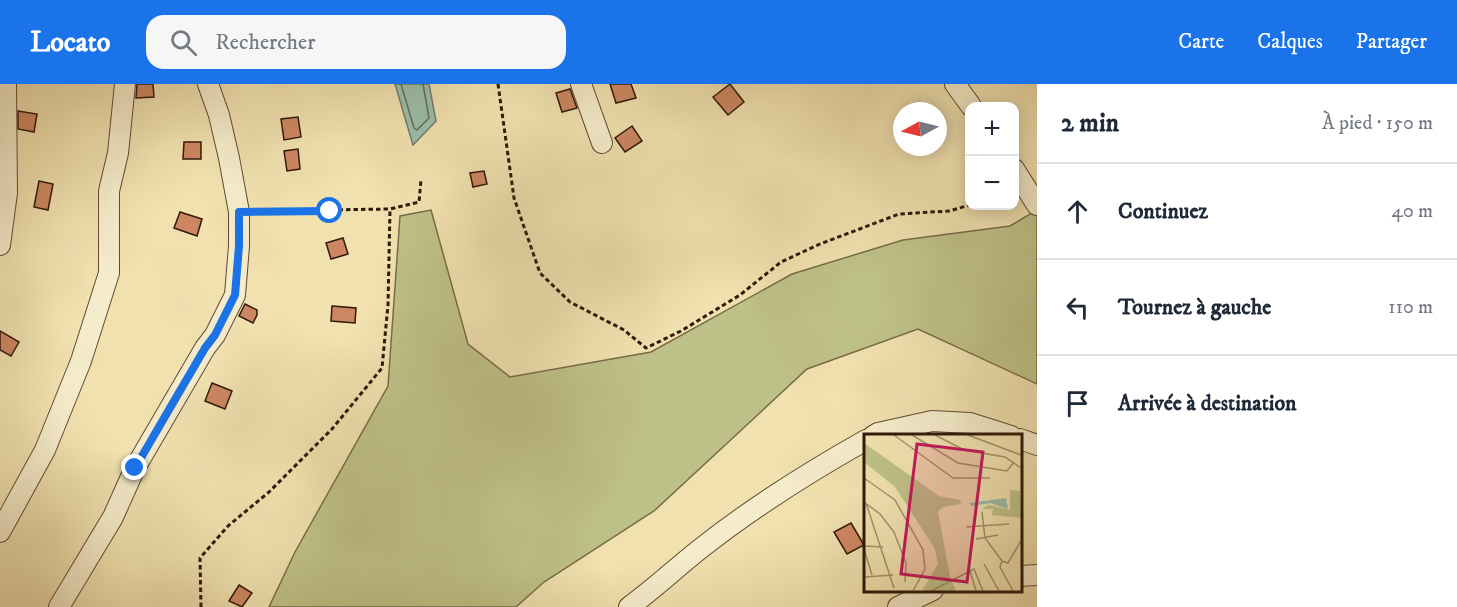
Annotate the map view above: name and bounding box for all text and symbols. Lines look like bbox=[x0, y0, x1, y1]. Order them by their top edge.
search box bbox=[146, 15, 566, 69]
text: Locato bbox=[30, 25, 110, 60]
icon: search bbox=[167, 26, 200, 59]
text: Rechercher bbox=[215, 29, 315, 56]
text: Carte bbox=[1178, 29, 1224, 55]
text: Calques bbox=[1257, 29, 1323, 55]
text: Partager bbox=[1356, 29, 1427, 55]
north arrow bbox=[893, 102, 947, 156]
map controls bbox=[965, 102, 1019, 210]
button: + bbox=[965, 102, 1019, 156]
text: 2 min bbox=[1061, 107, 1119, 140]
text: À pied · 150 m bbox=[1322, 111, 1433, 136]
button: − bbox=[965, 156, 1019, 210]
icon: ahead bbox=[1061, 195, 1094, 228]
route start bbox=[316, 197, 342, 223]
text: Continuez bbox=[1118, 198, 1208, 225]
text: 40 m bbox=[1391, 199, 1433, 224]
icon: left bbox=[1061, 291, 1094, 324]
text: Tournez à gauche bbox=[1118, 294, 1271, 321]
text: 110 m bbox=[1388, 295, 1433, 320]
icon: arrive bbox=[1061, 387, 1094, 420]
text: Arrivée à destination bbox=[1118, 390, 1297, 417]
inset map bbox=[864, 434, 1022, 592]
route end bbox=[121, 454, 147, 480]

